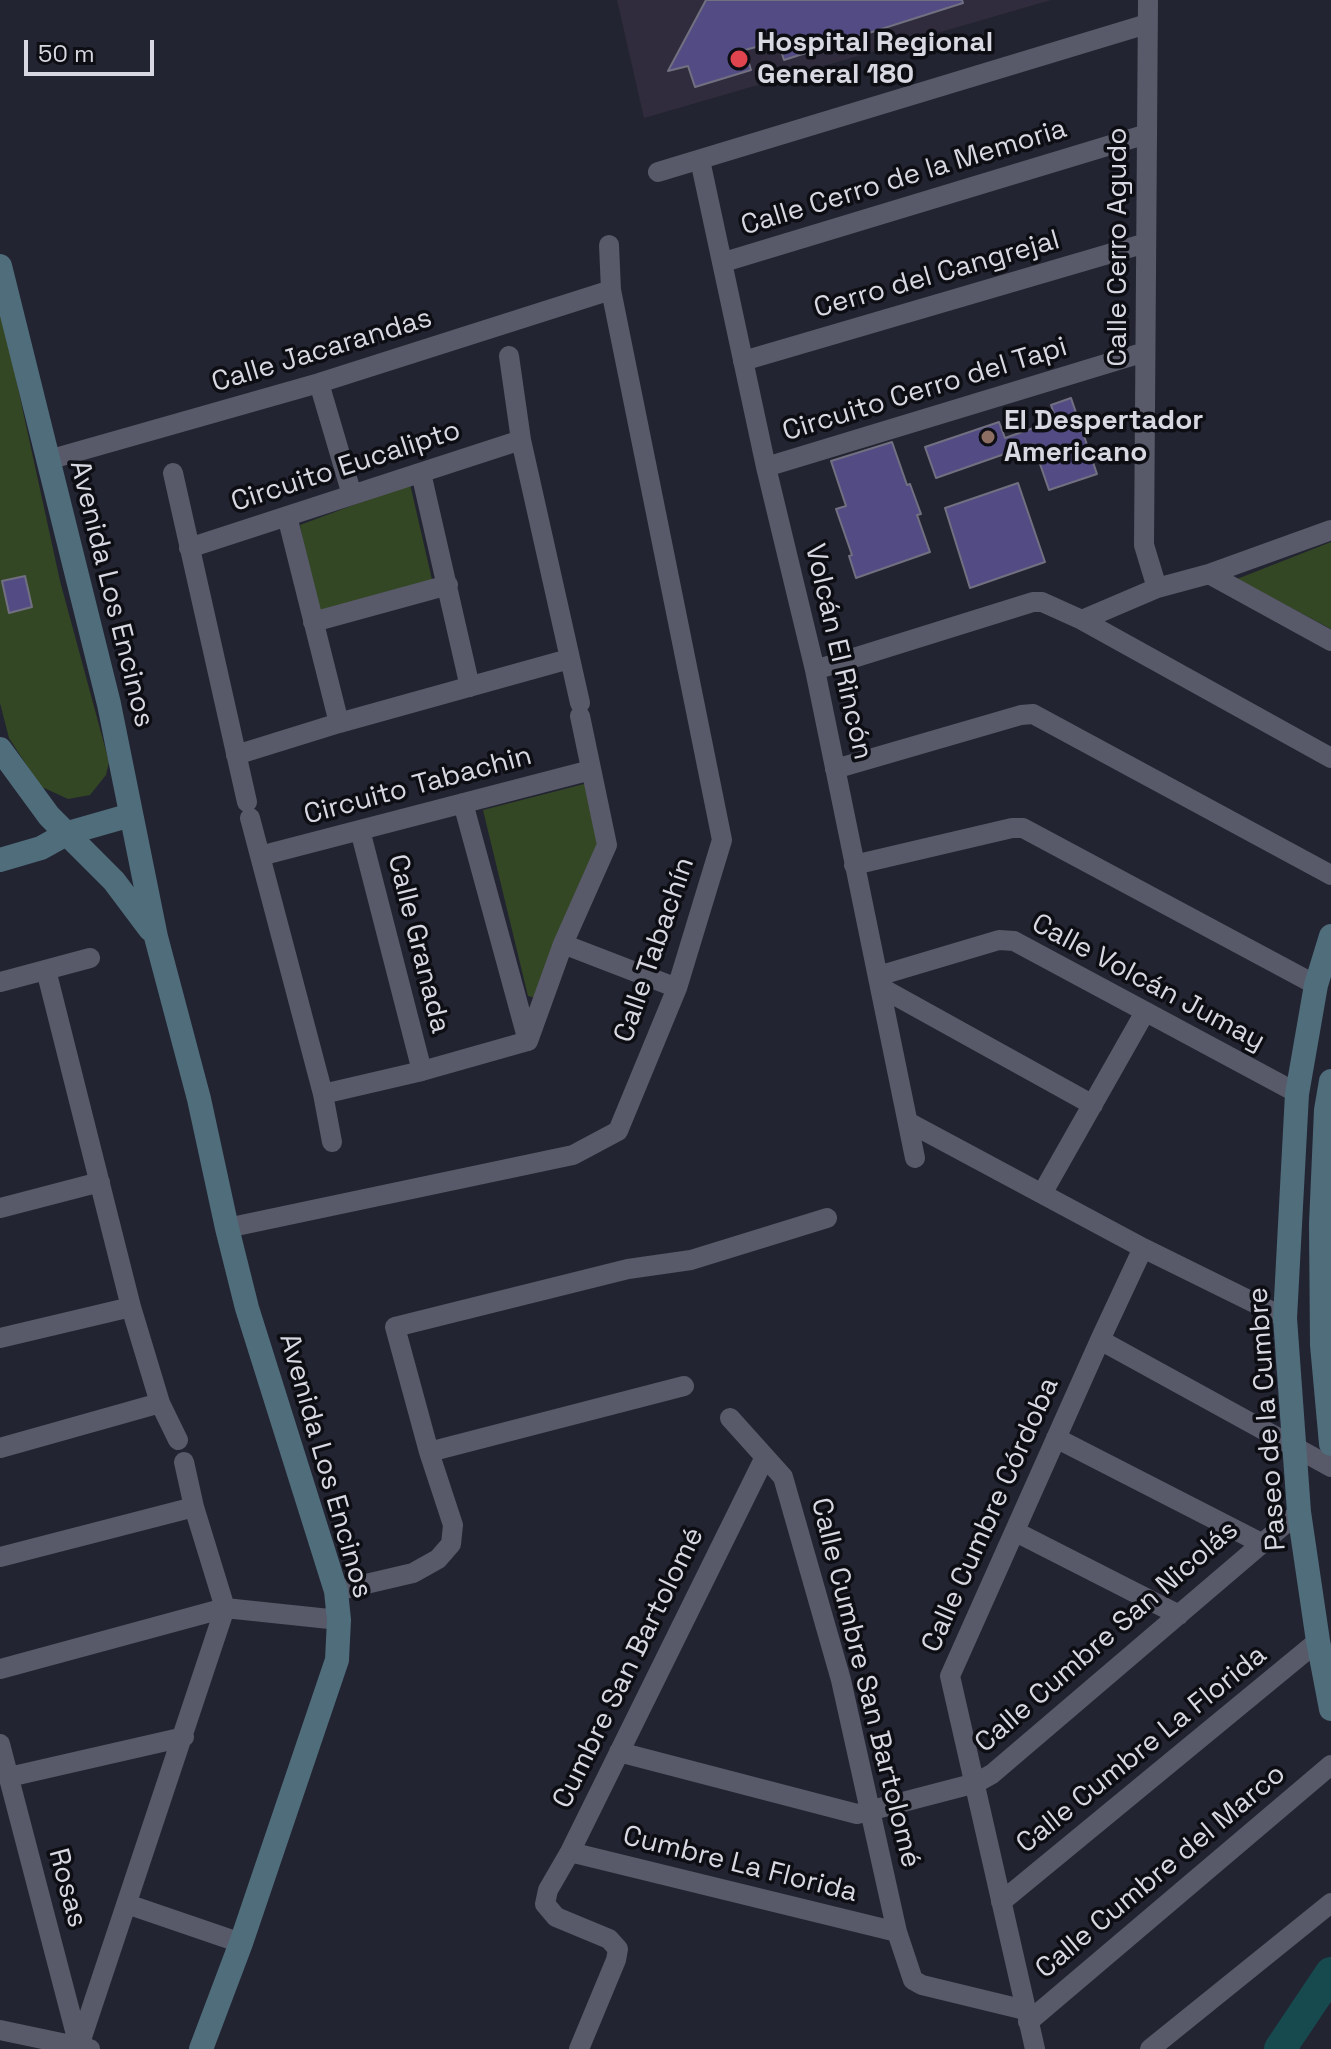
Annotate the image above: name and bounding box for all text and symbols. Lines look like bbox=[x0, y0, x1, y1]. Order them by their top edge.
scale bar bbox=[28, 24, 158, 74]
place label: Hospital Regional General 180 bbox=[757, 26, 993, 92]
text: 50 m bbox=[38, 38, 95, 69]
marker: Hospital Regional General 180 bbox=[728, 48, 750, 70]
street label: Calle Cerro de la Memoria bbox=[737, 112, 1071, 244]
street label: Calle Cerro Agudo bbox=[1101, 127, 1135, 367]
street label: Cerro del Cangrejal bbox=[810, 224, 1064, 326]
street label: Calle Jacarandas bbox=[208, 302, 436, 400]
street label: Circuito Cerro del Tapi bbox=[779, 331, 1071, 449]
place label: El Despertador Americano bbox=[1004, 404, 1203, 470]
street label: Circuito Eucalipto bbox=[227, 414, 465, 520]
marker: El Despertador Americano bbox=[979, 428, 997, 446]
street label: Avenida Los Encinos bbox=[62, 457, 160, 731]
street label: Volcán El Rincón bbox=[797, 541, 879, 763]
street label: Circuito Tabachin bbox=[300, 739, 536, 833]
street label: Calle Granada bbox=[380, 851, 456, 1037]
street label: Calle Tabachín bbox=[608, 853, 702, 1047]
street label: Calle Volcán Jumay bbox=[1026, 907, 1270, 1059]
street label: Paseo de la Cumbre bbox=[1242, 1286, 1294, 1552]
street label: Avenida Los Encinos bbox=[271, 1330, 379, 1602]
street label: Calle Cumbre Córdoba bbox=[915, 1372, 1067, 1658]
street label: Calle Cumbre San Bartolomé bbox=[803, 1495, 927, 1871]
street label: Calle Cumbre San Nicolás bbox=[969, 1514, 1245, 1760]
street label: Cumbre San Bartolomé bbox=[546, 1522, 712, 1814]
street label: Calle Cumbre La Florida bbox=[1010, 1639, 1274, 1861]
street label: Calle Cumbre del Marco bbox=[1029, 1758, 1293, 1986]
street label: Cumbre La Florida bbox=[619, 1820, 861, 1910]
street label: Rosas bbox=[40, 1845, 94, 1931]

